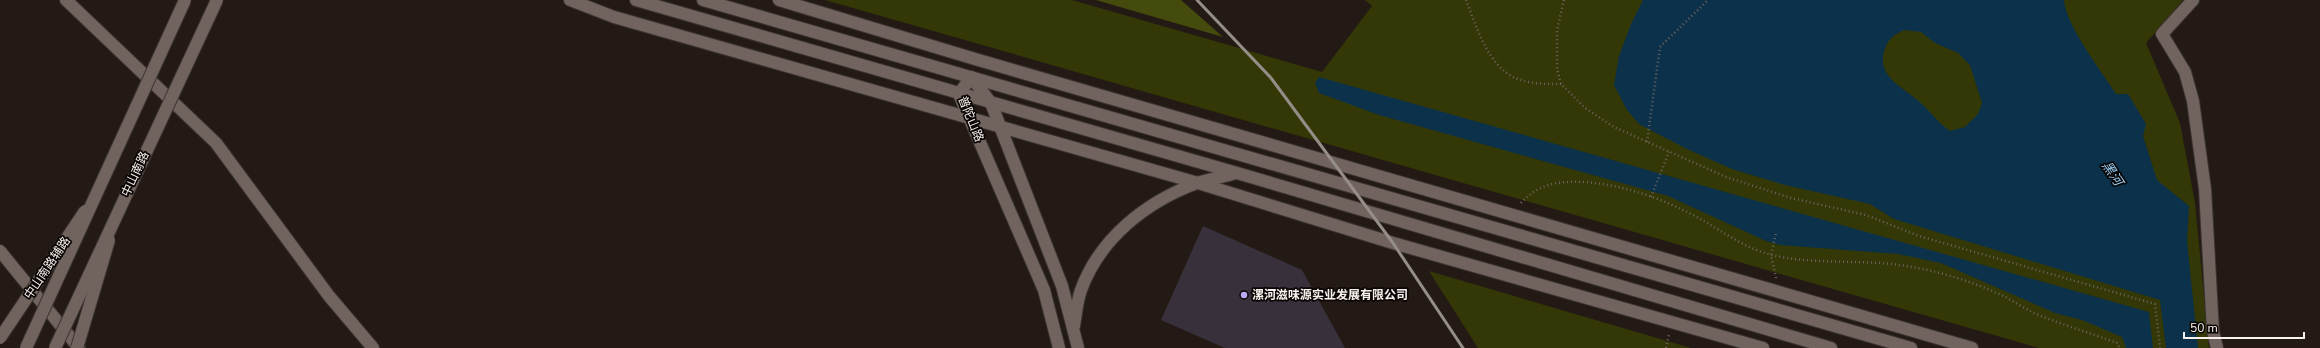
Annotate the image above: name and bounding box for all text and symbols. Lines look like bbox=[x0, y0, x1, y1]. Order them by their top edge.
street label: 普陀山路 bbox=[955, 94, 987, 144]
street label: 中山南路 bbox=[118, 149, 152, 199]
water label: 黑河 bbox=[2097, 158, 2129, 192]
street label: 中山南路辅路 bbox=[20, 234, 74, 302]
place label: 漯河滋味源实业发展有限公司 bbox=[1252, 287, 1408, 303]
marker: 漯河滋味源实业发展有限公司 bbox=[1239, 290, 1249, 300]
scale bar bbox=[2184, 314, 2304, 340]
text: 50 m bbox=[2190, 320, 2218, 336]

